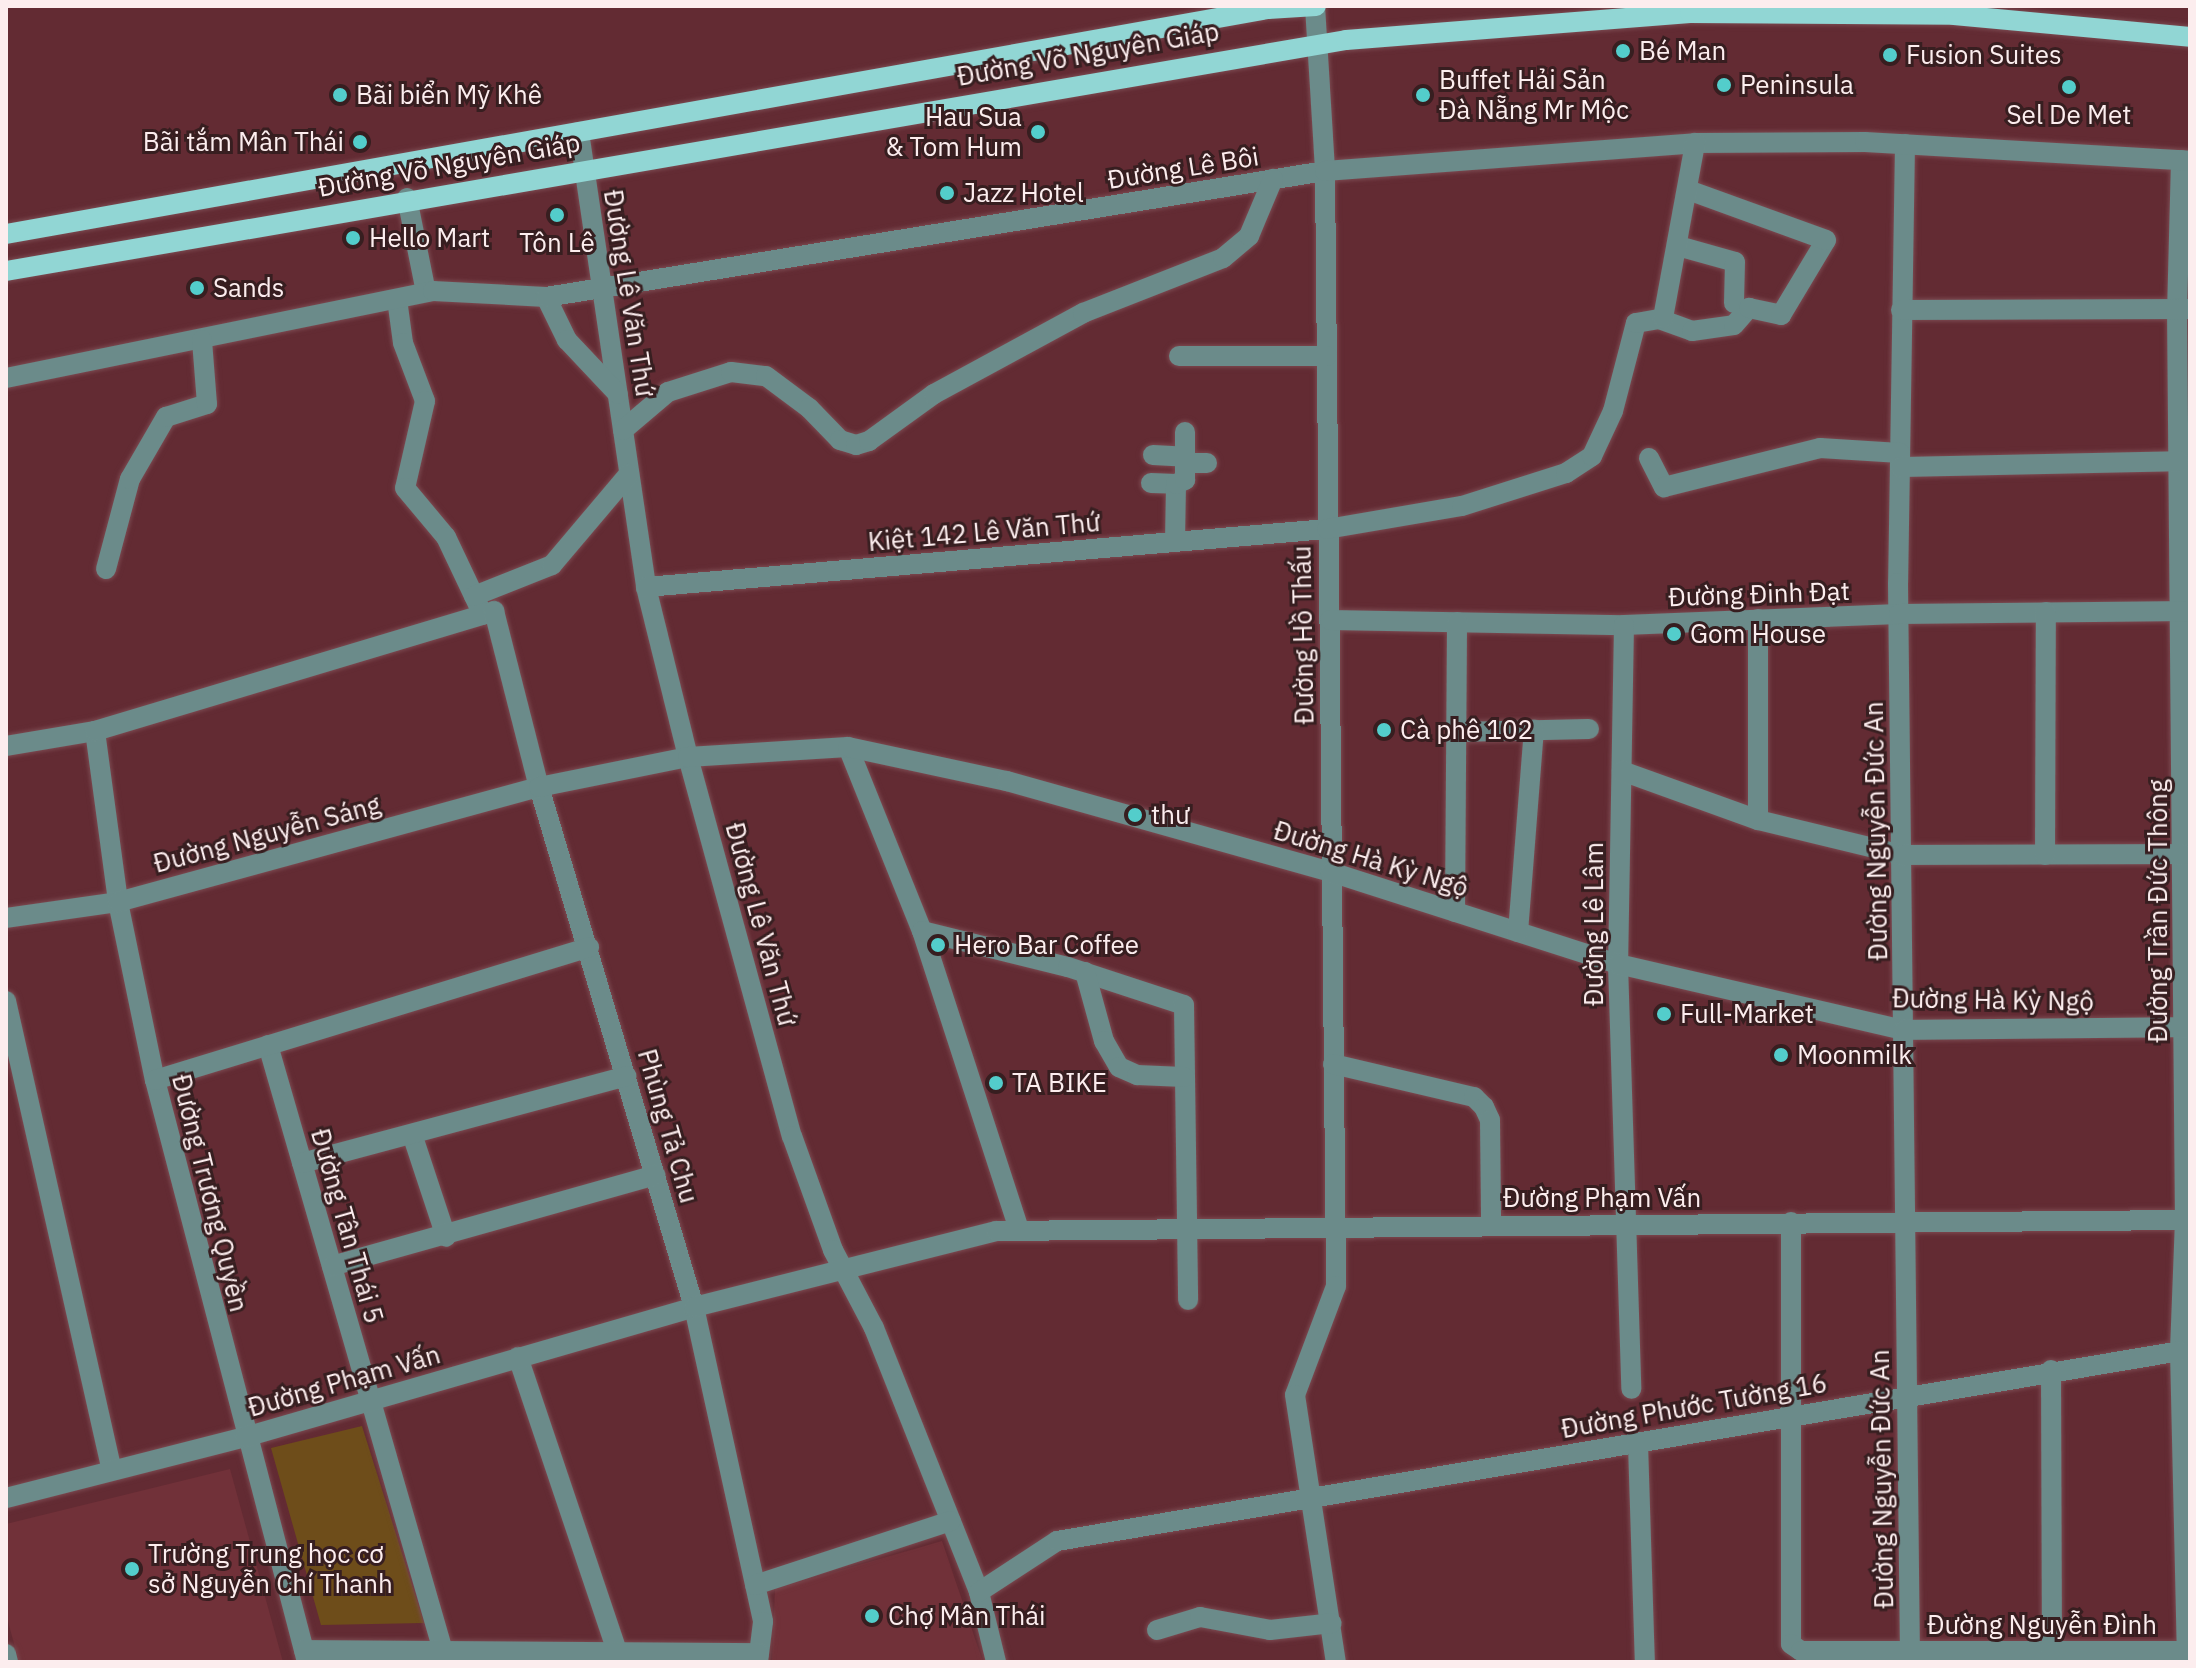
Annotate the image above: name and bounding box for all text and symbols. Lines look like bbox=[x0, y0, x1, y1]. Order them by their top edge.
street label: Đường Võ Nguyên Giáp bbox=[955, 16, 1221, 92]
place label: Bé Man bbox=[1639, 35, 1726, 67]
place label: Fusion Suites bbox=[1906, 39, 2062, 71]
marker: Bé Man bbox=[1614, 42, 1632, 60]
marker: Fusion Suites bbox=[1881, 46, 1899, 64]
place label: Buffet Hải Sản Đà Nẵng Mr Mộc bbox=[1439, 64, 1629, 126]
place label: Peninsula bbox=[1740, 69, 1854, 101]
marker: Peninsula bbox=[1715, 76, 1733, 94]
marker: Sel De Met bbox=[2060, 78, 2078, 96]
place label: Bãi biển Mỹ Khê bbox=[356, 79, 542, 111]
marker: Bãi biển Mỹ Khê bbox=[331, 86, 349, 104]
marker: Buffet Hải Sản Đà Nẵng Mr Mộc bbox=[1414, 86, 1432, 104]
place label: Sel De Met bbox=[2007, 99, 2131, 131]
place label: Hau Sua & Tom Hum bbox=[885, 101, 1022, 162]
marker: Hau Sua & Tom Hum bbox=[1029, 123, 1047, 141]
place label: Bãi tắm Mân Thái bbox=[143, 126, 344, 158]
street label: Đường Võ Nguyên Giáp bbox=[316, 127, 582, 203]
marker: Bãi tắm Mân Thái bbox=[351, 133, 369, 151]
street label: Đường Lê Bôi bbox=[1105, 141, 1261, 195]
place label: Jazz Hotel bbox=[963, 177, 1084, 209]
marker: Jazz Hotel bbox=[938, 184, 956, 202]
street label: Đường Lê Văn Thứ bbox=[597, 187, 661, 399]
marker: Tôn Lê bbox=[548, 206, 566, 224]
place label: Hello Mart bbox=[369, 222, 490, 254]
place label: Tôn Lê bbox=[519, 227, 595, 259]
marker: Hello Mart bbox=[344, 229, 362, 247]
place label: Sands bbox=[213, 272, 284, 304]
marker: Sands bbox=[188, 279, 206, 297]
street label: Kiệt 142 Lê Văn Thứ bbox=[867, 506, 1101, 558]
street label: Đường Hồ Thấu bbox=[1286, 545, 1320, 725]
street label: Đường Đinh Đạt bbox=[1668, 575, 1850, 613]
place label: Gom House bbox=[1690, 618, 1826, 650]
marker: Gom House bbox=[1665, 625, 1683, 643]
street label: Đường Nguyễn Đức An bbox=[1858, 701, 1894, 961]
place label: Cà phê 102 bbox=[1400, 714, 1533, 746]
marker: Cà phê 102 bbox=[1375, 721, 1393, 739]
street label: Đường Trần Đức Thông bbox=[2142, 779, 2174, 1043]
street label: Đường Nguyễn Sáng bbox=[150, 789, 384, 879]
place label: thư bbox=[1151, 799, 1190, 831]
marker: thư bbox=[1126, 806, 1144, 824]
street label: Đường Hà Kỳ Ngộ bbox=[1270, 815, 1472, 903]
street label: Đường Lê Văn Thứ bbox=[719, 819, 803, 1029]
street label: Đường Lê Lâm bbox=[1578, 842, 1610, 1006]
place label: Hero Bar Coffee bbox=[954, 929, 1139, 961]
marker: Hero Bar Coffee bbox=[929, 936, 947, 954]
street label: Đường Hà Kỳ Ngộ bbox=[1892, 983, 2094, 1017]
place label: Full-Market bbox=[1680, 998, 1814, 1030]
marker: Full-Market bbox=[1655, 1005, 1673, 1023]
place label: Moonmilk bbox=[1797, 1039, 1912, 1071]
street label: Phùng Tả Chu bbox=[631, 1045, 705, 1207]
marker: Moonmilk bbox=[1772, 1046, 1790, 1064]
place label: TA BIKE bbox=[1012, 1067, 1107, 1099]
street label: Đường Trương Quyền bbox=[165, 1071, 255, 1315]
marker: TA BIKE bbox=[987, 1074, 1005, 1092]
street label: Đường Tân Thái 5 bbox=[304, 1125, 390, 1327]
street label: Đường Phạm Vấn bbox=[1503, 1182, 1701, 1214]
street label: Đường Phạm Vấn bbox=[244, 1339, 444, 1423]
street label: Đường Nguyễn Đức An bbox=[1864, 1349, 1900, 1609]
street label: Đường Phước Tường 16 bbox=[1559, 1367, 1829, 1445]
place label: Trường Trung học cơ sở Nguyễn Chí Thanh bbox=[148, 1538, 393, 1600]
marker: Trường Trung học cơ sở Nguyễn Chí Thanh bbox=[123, 1560, 141, 1578]
place label: Chợ Mân Thái bbox=[888, 1600, 1046, 1632]
marker: Chợ Mân Thái bbox=[863, 1607, 881, 1625]
street label: Đường Nguyễn Đình bbox=[1927, 1609, 2157, 1641]

